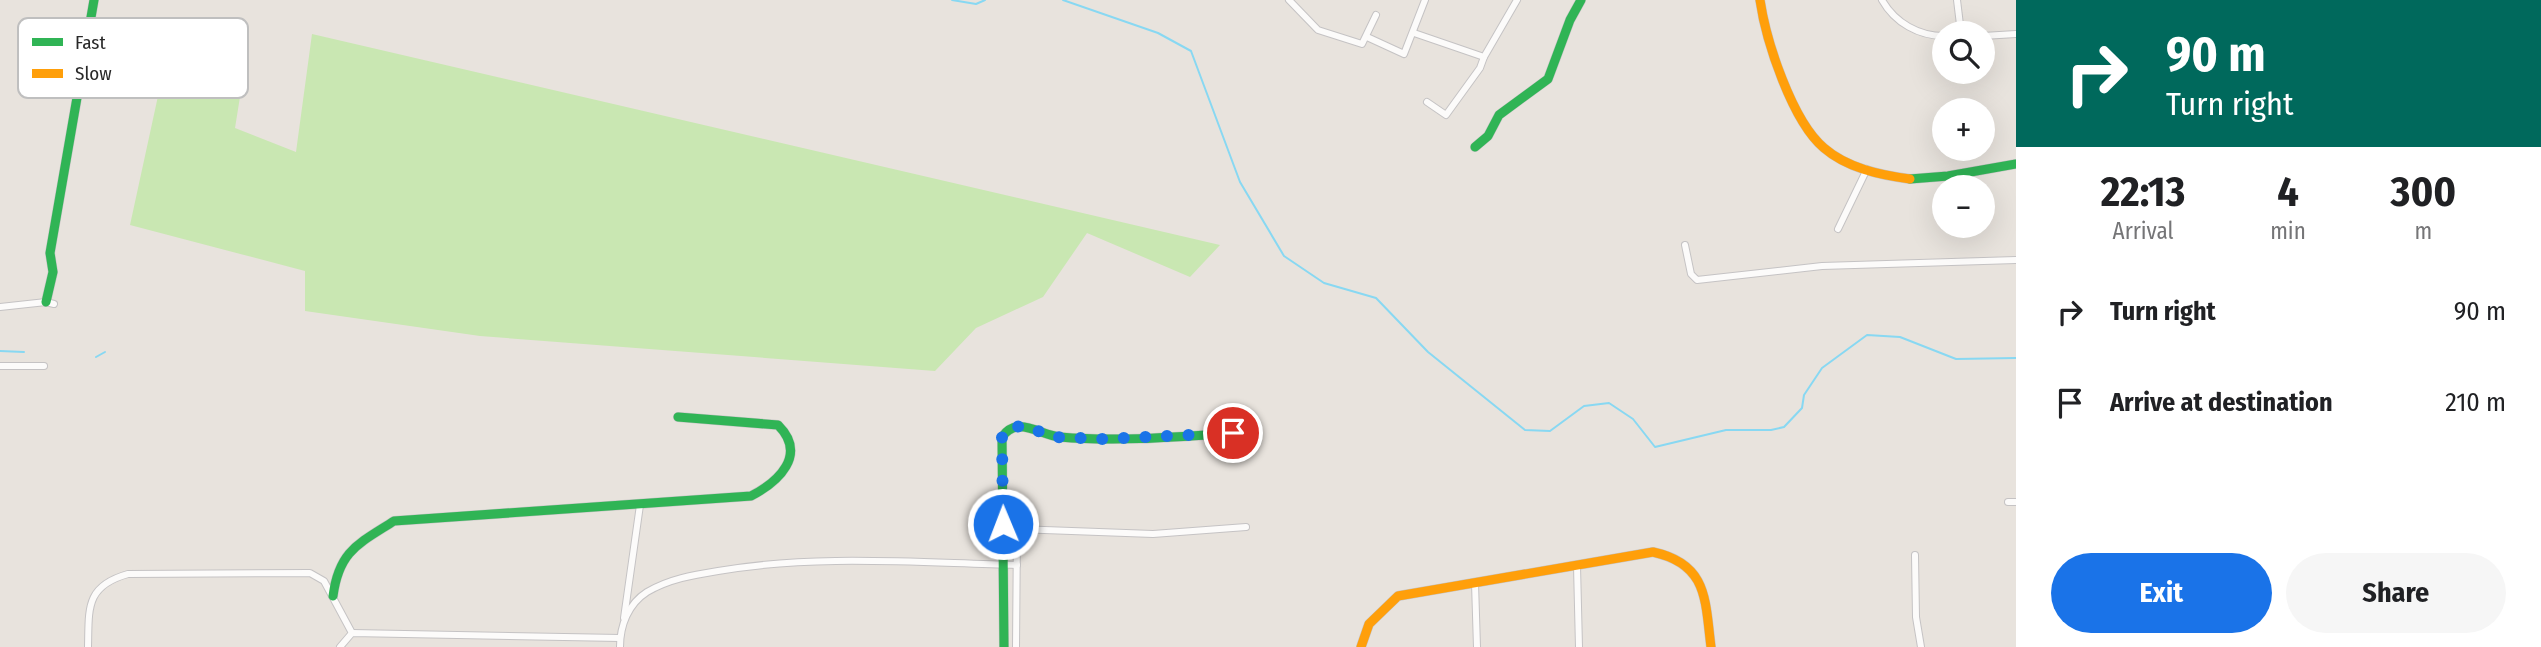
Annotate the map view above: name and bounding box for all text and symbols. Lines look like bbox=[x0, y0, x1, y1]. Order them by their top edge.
legend bbox=[18, 18, 248, 98]
map controls bbox=[1932, 21, 1995, 238]
button: search bbox=[1932, 21, 1995, 84]
text: 90 m bbox=[2166, 25, 2266, 84]
icon: right bbox=[2051, 28, 2142, 119]
text: Fast bbox=[75, 31, 106, 54]
text: Slow bbox=[75, 62, 112, 85]
text: Turn right bbox=[2166, 85, 2293, 123]
button: + bbox=[1932, 98, 1995, 161]
text: 22:13 bbox=[2101, 167, 2185, 217]
text: 4 bbox=[2277, 167, 2299, 217]
text: 300 bbox=[2391, 167, 2456, 217]
button: − bbox=[1932, 175, 1995, 238]
text: Arrival bbox=[2113, 217, 2174, 245]
text: min bbox=[2270, 217, 2306, 245]
text: m bbox=[2415, 217, 2432, 245]
icon: right bbox=[2051, 293, 2089, 331]
text: Turn right bbox=[2110, 296, 2216, 327]
text: 90 m bbox=[2454, 296, 2506, 327]
icon: arrive bbox=[2051, 384, 2089, 422]
text: Arrive at destination bbox=[2110, 387, 2333, 418]
text: 210 m bbox=[2445, 387, 2506, 418]
pin bbox=[1203, 403, 1263, 463]
icon: arrive bbox=[1214, 414, 1252, 452]
position arrow bbox=[966, 487, 1040, 561]
button: Exit bbox=[2051, 553, 2272, 633]
button: Share bbox=[2286, 553, 2506, 633]

